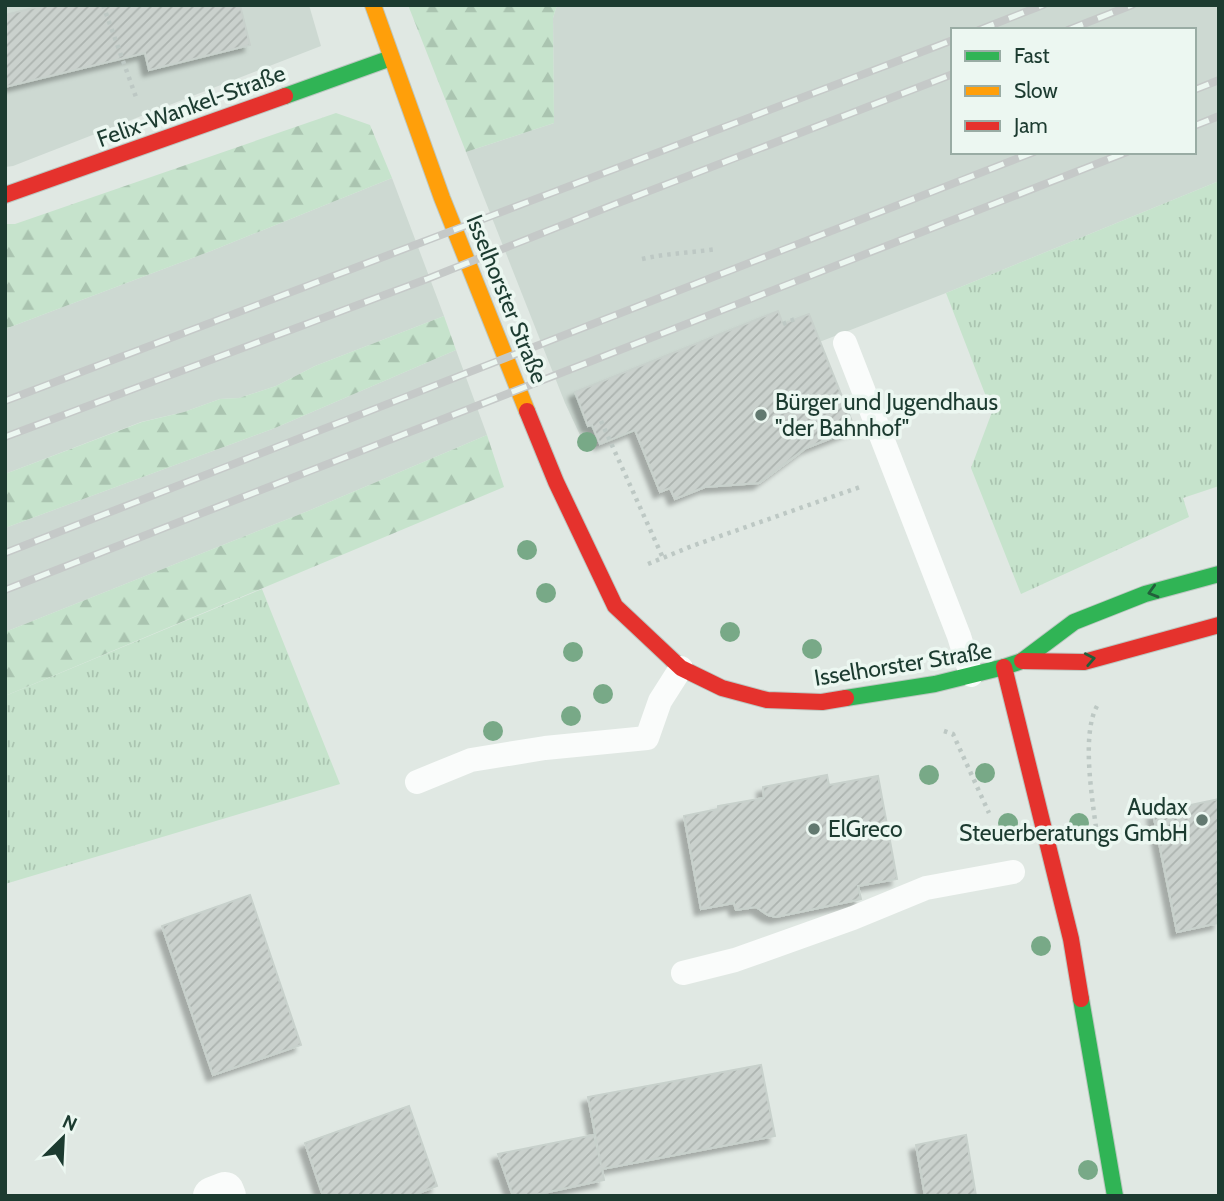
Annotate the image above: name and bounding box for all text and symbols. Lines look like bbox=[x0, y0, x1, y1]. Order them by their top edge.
legend bbox=[951, 28, 1196, 154]
text: Fast bbox=[1014, 43, 1050, 68]
street label: Felix-Wankel-Straße bbox=[93, 59, 289, 153]
text: Slow bbox=[1014, 78, 1058, 103]
text: Jam bbox=[1013, 113, 1048, 138]
street label: Isselhorster Straße bbox=[460, 210, 554, 388]
place label: Bürger und Jugendhaus "der Bahnhof" bbox=[775, 388, 998, 442]
marker: Bürger und Jugendhaus "der Bahnhof" bbox=[753, 407, 769, 423]
one-way arrow bbox=[1147, 583, 1159, 598]
street label: Isselhorster Straße bbox=[812, 636, 994, 692]
one-way arrow bbox=[1083, 653, 1095, 668]
place label: Audax Steuerberatungs GmbH bbox=[959, 793, 1188, 847]
marker: Audax Steuerberatungs GmbH bbox=[1194, 812, 1210, 828]
place label: ElGreco bbox=[828, 815, 903, 843]
marker: ElGreco bbox=[806, 821, 822, 837]
north arrow bbox=[28, 1103, 98, 1173]
text: N bbox=[59, 1110, 81, 1136]

